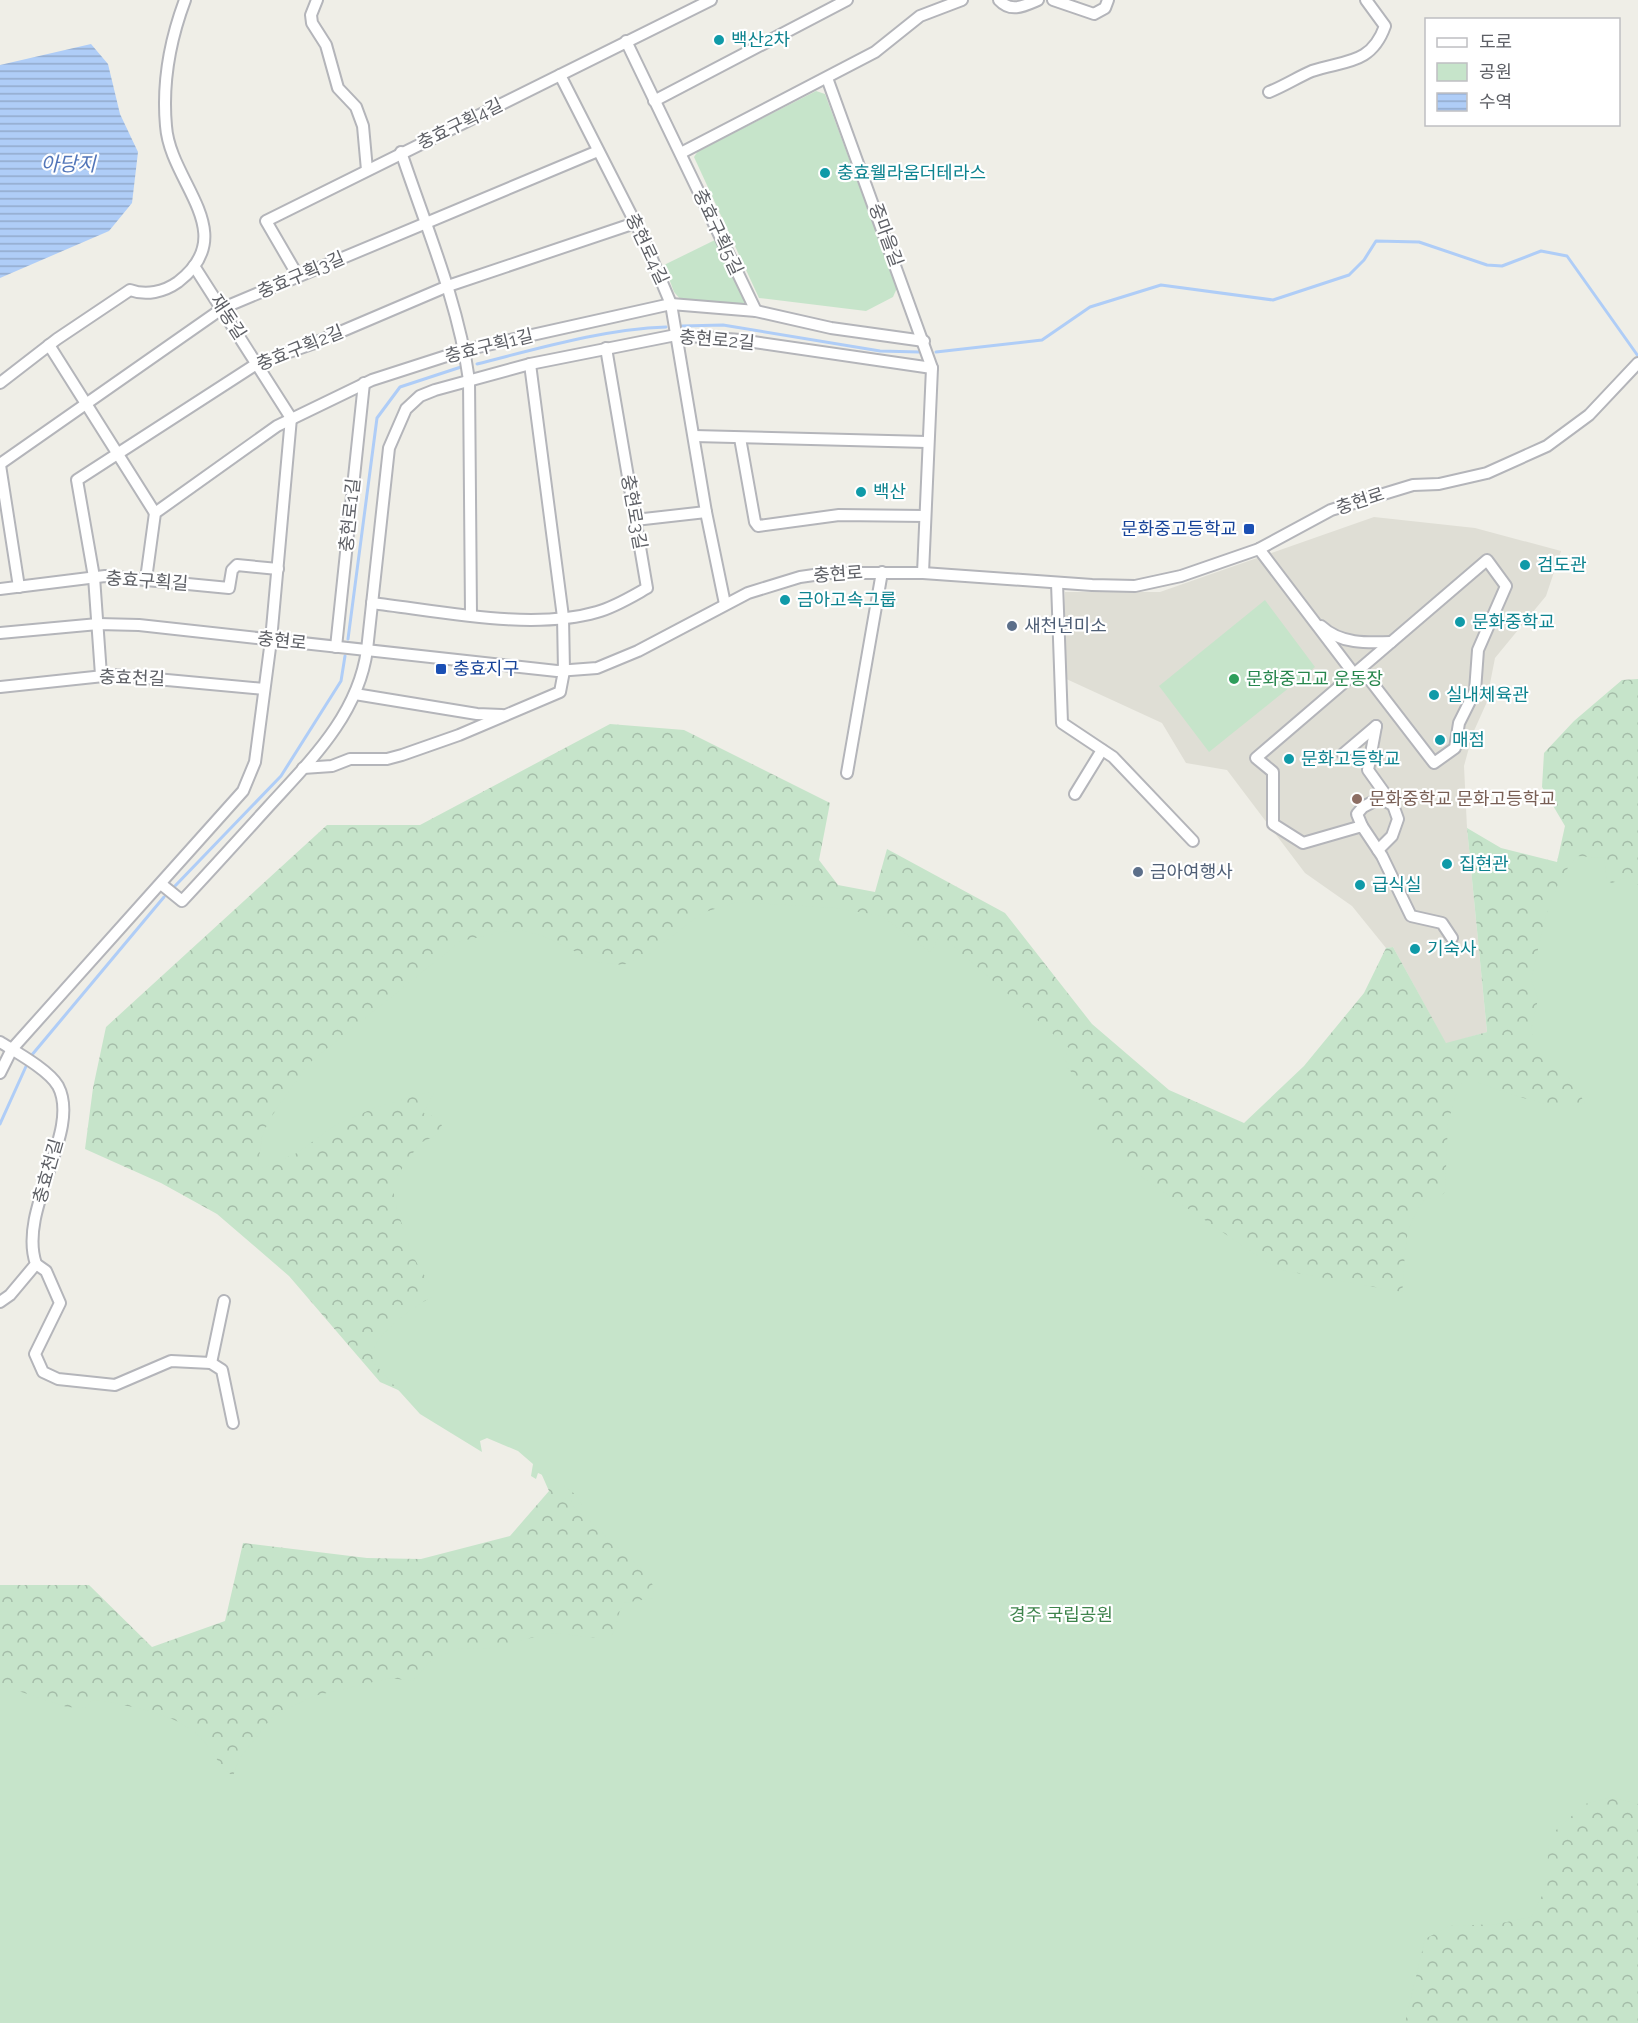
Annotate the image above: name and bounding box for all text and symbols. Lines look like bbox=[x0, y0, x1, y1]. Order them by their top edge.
legend bbox=[1425, 18, 1620, 126]
place label: 백산2차 bbox=[731, 29, 790, 50]
text: 도로 bbox=[1479, 31, 1512, 52]
marker: 백산2차 bbox=[712, 33, 726, 47]
text: 공원 bbox=[1479, 61, 1512, 82]
text: 수역 bbox=[1479, 91, 1512, 112]
street label: 충효구획4길 bbox=[414, 94, 506, 153]
water label: 아당지 bbox=[40, 152, 97, 176]
place label: 충효웰라움더테라스 bbox=[837, 162, 986, 183]
marker: 충효웰라움더테라스 bbox=[818, 166, 832, 180]
street label: 충효구획5길 bbox=[689, 185, 748, 278]
street label: 중마을길 bbox=[865, 200, 908, 270]
street label: 충현로4길 bbox=[622, 210, 673, 288]
street label: 충효구획3길 bbox=[254, 247, 347, 302]
street label: 재동길 bbox=[206, 290, 251, 343]
street label: 충효구획2길 bbox=[253, 321, 346, 375]
street label: 충효구획1길 bbox=[442, 324, 535, 367]
street label: 충현로2길 bbox=[678, 326, 756, 353]
street label: 충현로3길 bbox=[618, 473, 651, 551]
street label: 충현로1길 bbox=[335, 477, 364, 553]
place label: 백산 bbox=[873, 481, 906, 502]
street label: 충현로 bbox=[1333, 483, 1387, 518]
marker: 백산 bbox=[854, 485, 868, 499]
place label: 문화중고등학교 bbox=[1121, 518, 1237, 539]
marker: 문화중고등학교 bbox=[1242, 522, 1256, 536]
place label: 검도관 bbox=[1537, 554, 1587, 575]
marker: 검도관 bbox=[1518, 558, 1532, 572]
street label: 충현로 bbox=[812, 561, 863, 586]
street label: 충효구획길 bbox=[105, 567, 189, 594]
place label: 금아고속그룹 bbox=[797, 589, 896, 610]
marker: 금아고속그룹 bbox=[778, 593, 792, 607]
place label: 문화중학교 bbox=[1472, 611, 1555, 632]
place label: 새천년미소 bbox=[1024, 615, 1107, 636]
marker: 문화중학교 bbox=[1453, 615, 1467, 629]
marker: 새천년미소 bbox=[1005, 619, 1019, 633]
street label: 충현로 bbox=[256, 627, 308, 654]
place label: 충효지구 bbox=[453, 658, 519, 679]
marker: 충효지구 bbox=[434, 662, 448, 676]
street label: 충효천길 bbox=[99, 666, 165, 689]
place label: 문화중고교 운동장 bbox=[1246, 668, 1383, 689]
marker: 문화중고교 운동장 bbox=[1227, 672, 1241, 686]
place label: 실내체육관 bbox=[1446, 684, 1529, 705]
marker: 실내체육관 bbox=[1427, 688, 1441, 702]
place label: 매점 bbox=[1452, 729, 1485, 750]
marker: 매점 bbox=[1433, 733, 1447, 747]
place label: 문화고등학교 bbox=[1301, 748, 1400, 769]
marker: 문화고등학교 bbox=[1282, 752, 1296, 766]
place label: 문화중학교 문화고등학교 bbox=[1369, 788, 1556, 809]
marker: 문화중학교 문화고등학교 bbox=[1350, 792, 1364, 806]
place label: 집현관 bbox=[1459, 853, 1509, 874]
marker: 집현관 bbox=[1440, 857, 1454, 871]
place label: 금아여행사 bbox=[1150, 861, 1233, 882]
marker: 금아여행사 bbox=[1131, 865, 1145, 879]
place label: 급식실 bbox=[1372, 874, 1422, 895]
marker: 급식실 bbox=[1353, 878, 1367, 892]
place label: 기숙사 bbox=[1427, 938, 1477, 959]
marker: 기숙사 bbox=[1408, 942, 1422, 956]
street label: 충효천길 bbox=[28, 1136, 67, 1206]
park label: 경주 국립공원 bbox=[1009, 1604, 1113, 1625]

